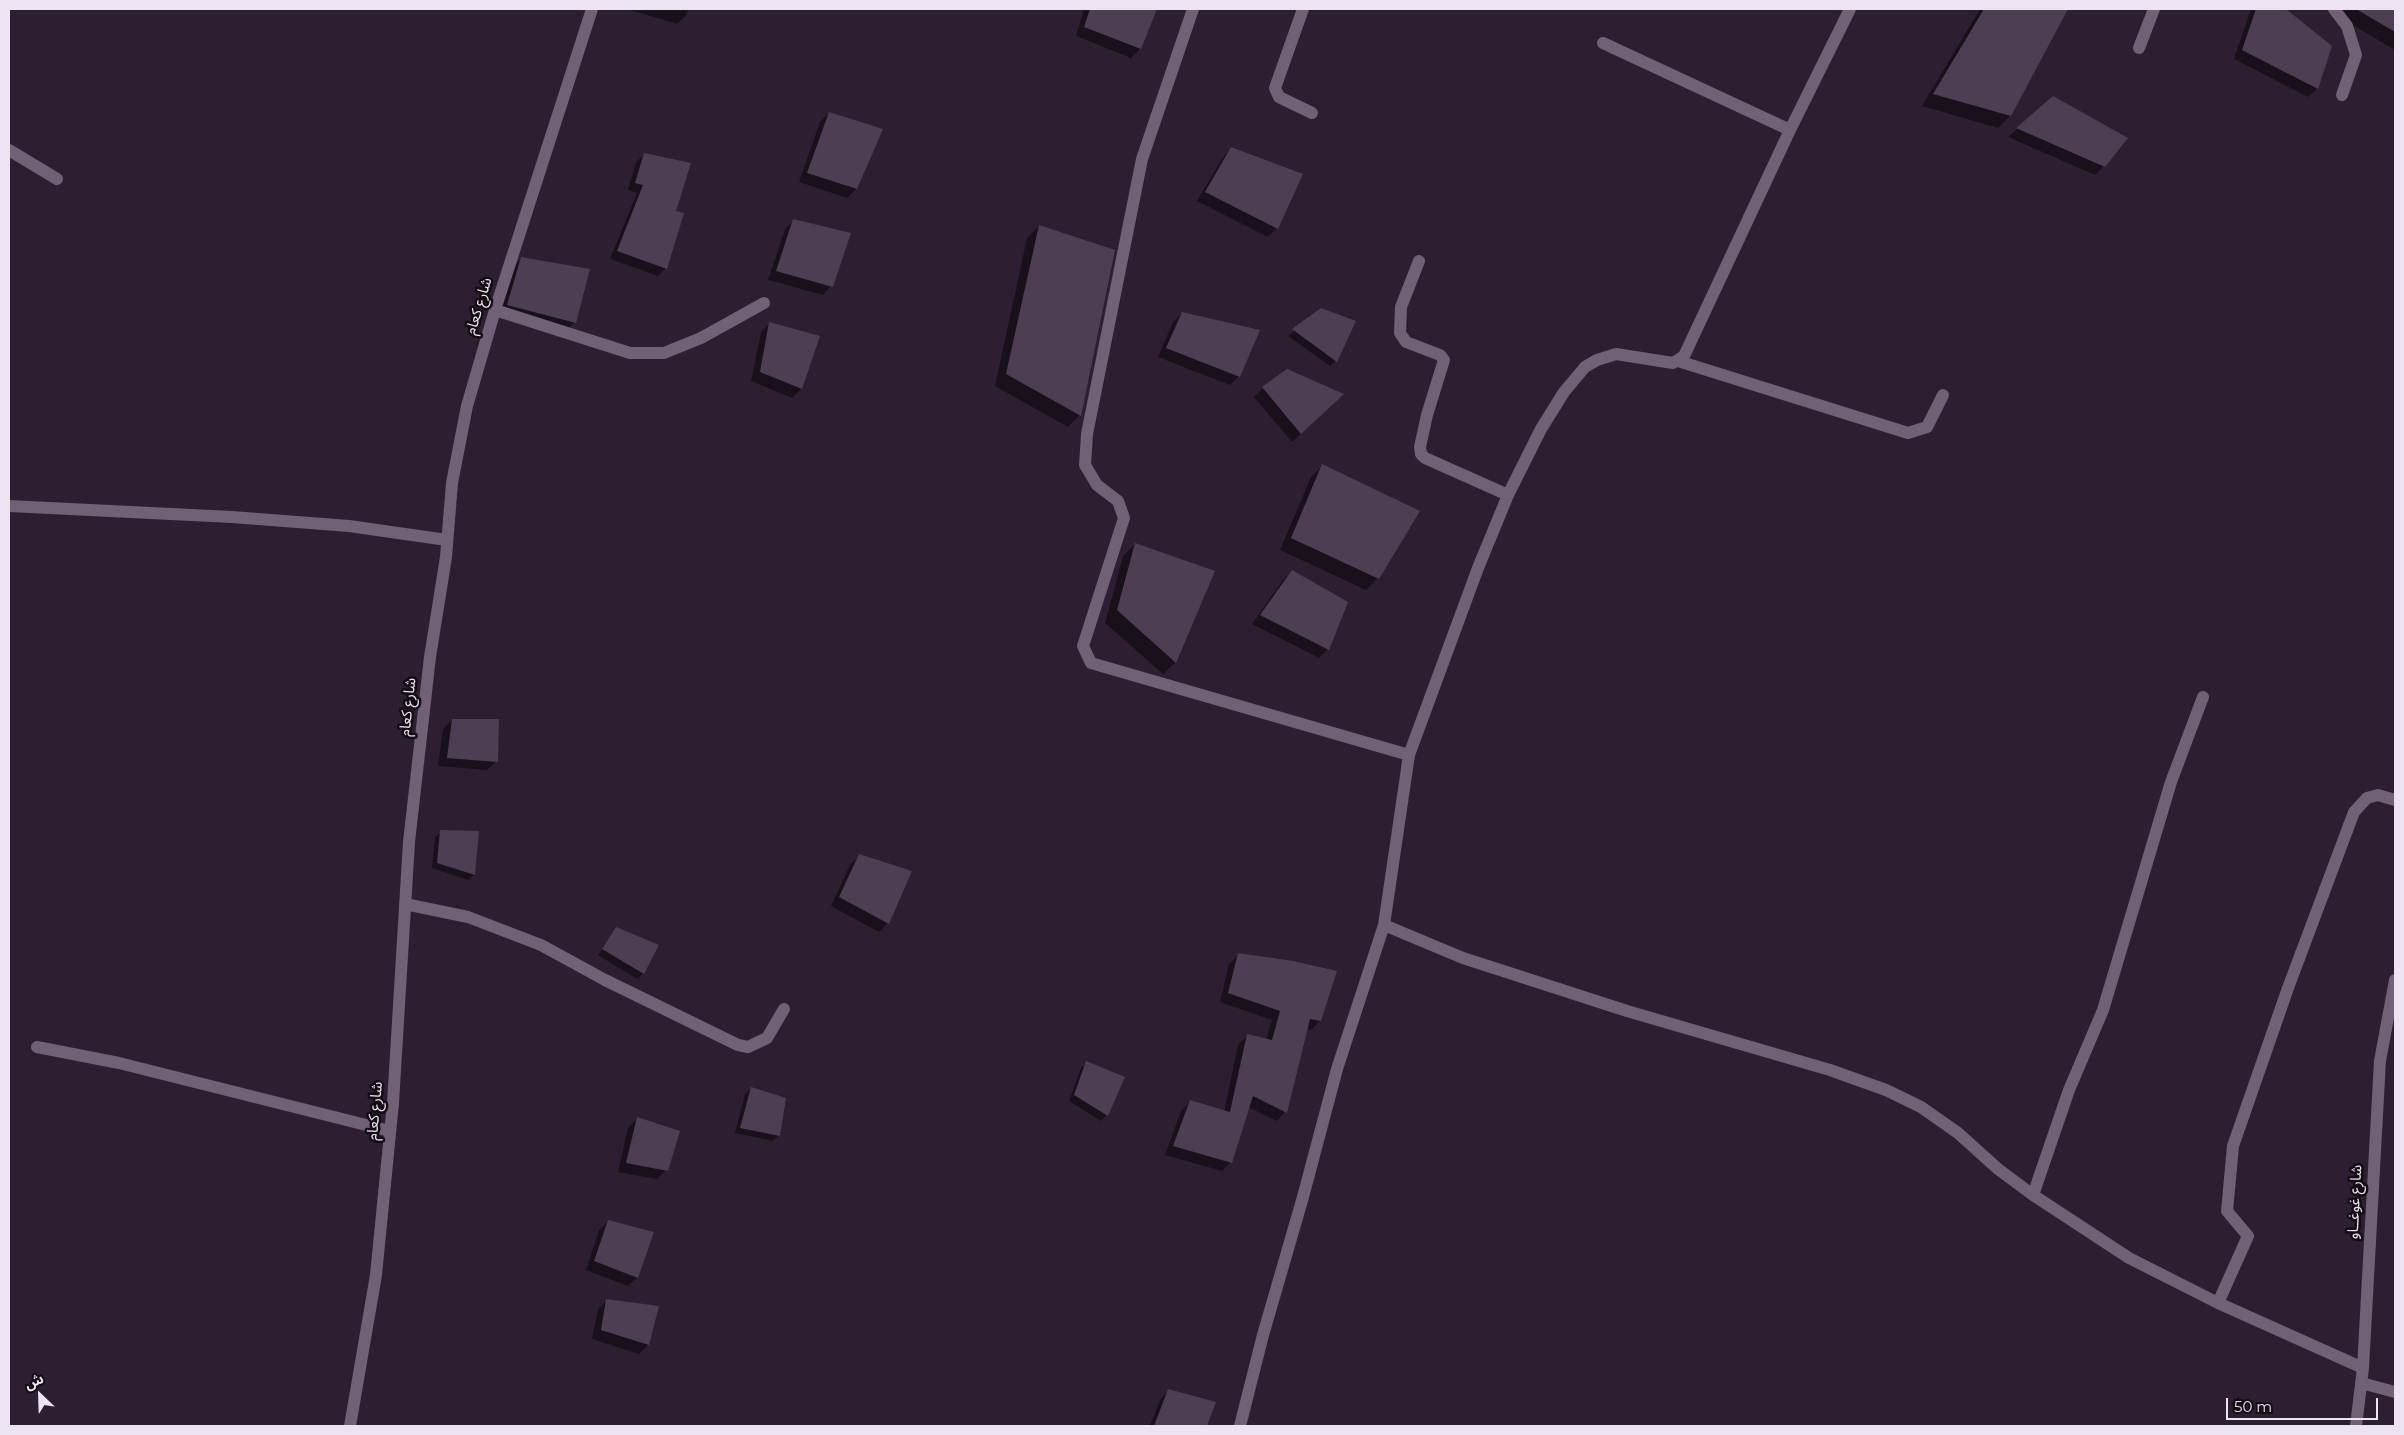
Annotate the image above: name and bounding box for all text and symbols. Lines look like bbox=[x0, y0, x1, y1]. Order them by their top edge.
street label: شارع كعام bbox=[462, 275, 496, 337]
street label: شارع كعام bbox=[396, 677, 420, 737]
street label: شارع كعام bbox=[363, 1081, 387, 1141]
street label: شارع غوغــاو bbox=[2344, 1164, 2366, 1240]
text: ش bbox=[21, 1369, 46, 1393]
north arrow bbox=[15, 1370, 65, 1420]
scale bar bbox=[2229, 1388, 2382, 1420]
text: 50 m bbox=[2234, 1397, 2272, 1416]

